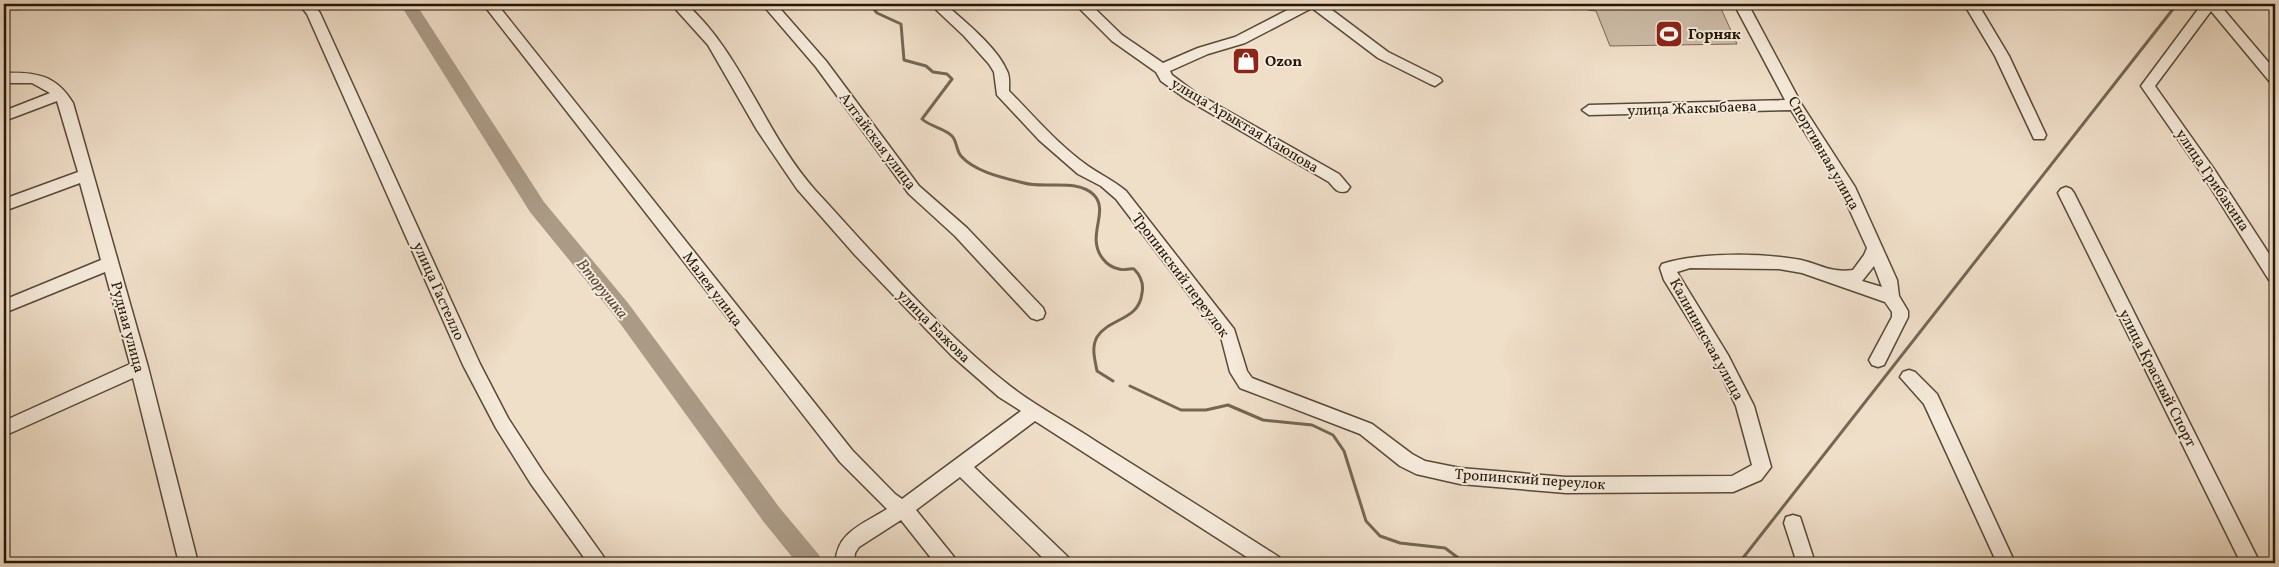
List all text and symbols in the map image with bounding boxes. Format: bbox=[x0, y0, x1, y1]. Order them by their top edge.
sports icon: Горняк bbox=[1654, 19, 1684, 49]
place label: Горняк bbox=[1688, 25, 1741, 46]
shop icon: Ozon bbox=[1231, 46, 1261, 76]
place label: Ozon bbox=[1265, 52, 1302, 73]
street label: улица Арыктая Каюпова bbox=[1166, 74, 1322, 179]
street label: Алтайская улица bbox=[833, 89, 920, 195]
street label: Спортивная улица bbox=[1782, 93, 1864, 214]
street label: улица Жаксыбаева bbox=[1627, 97, 1757, 122]
street label: улица Грибакина bbox=[2170, 125, 2254, 236]
street label: Тропинский переулок bbox=[1126, 209, 1234, 343]
street label: улица Гастелло bbox=[407, 239, 469, 344]
street label: Малея улица bbox=[677, 248, 747, 332]
water label: Вторушка bbox=[570, 255, 633, 324]
street label: Калининская улица bbox=[1663, 275, 1748, 405]
street label: Рудная улица bbox=[104, 279, 149, 375]
street label: улица Бажова bbox=[892, 286, 974, 368]
street label: улица Красный Спорт bbox=[2113, 306, 2201, 452]
street label: Тропинский переулок bbox=[1454, 465, 1606, 496]

